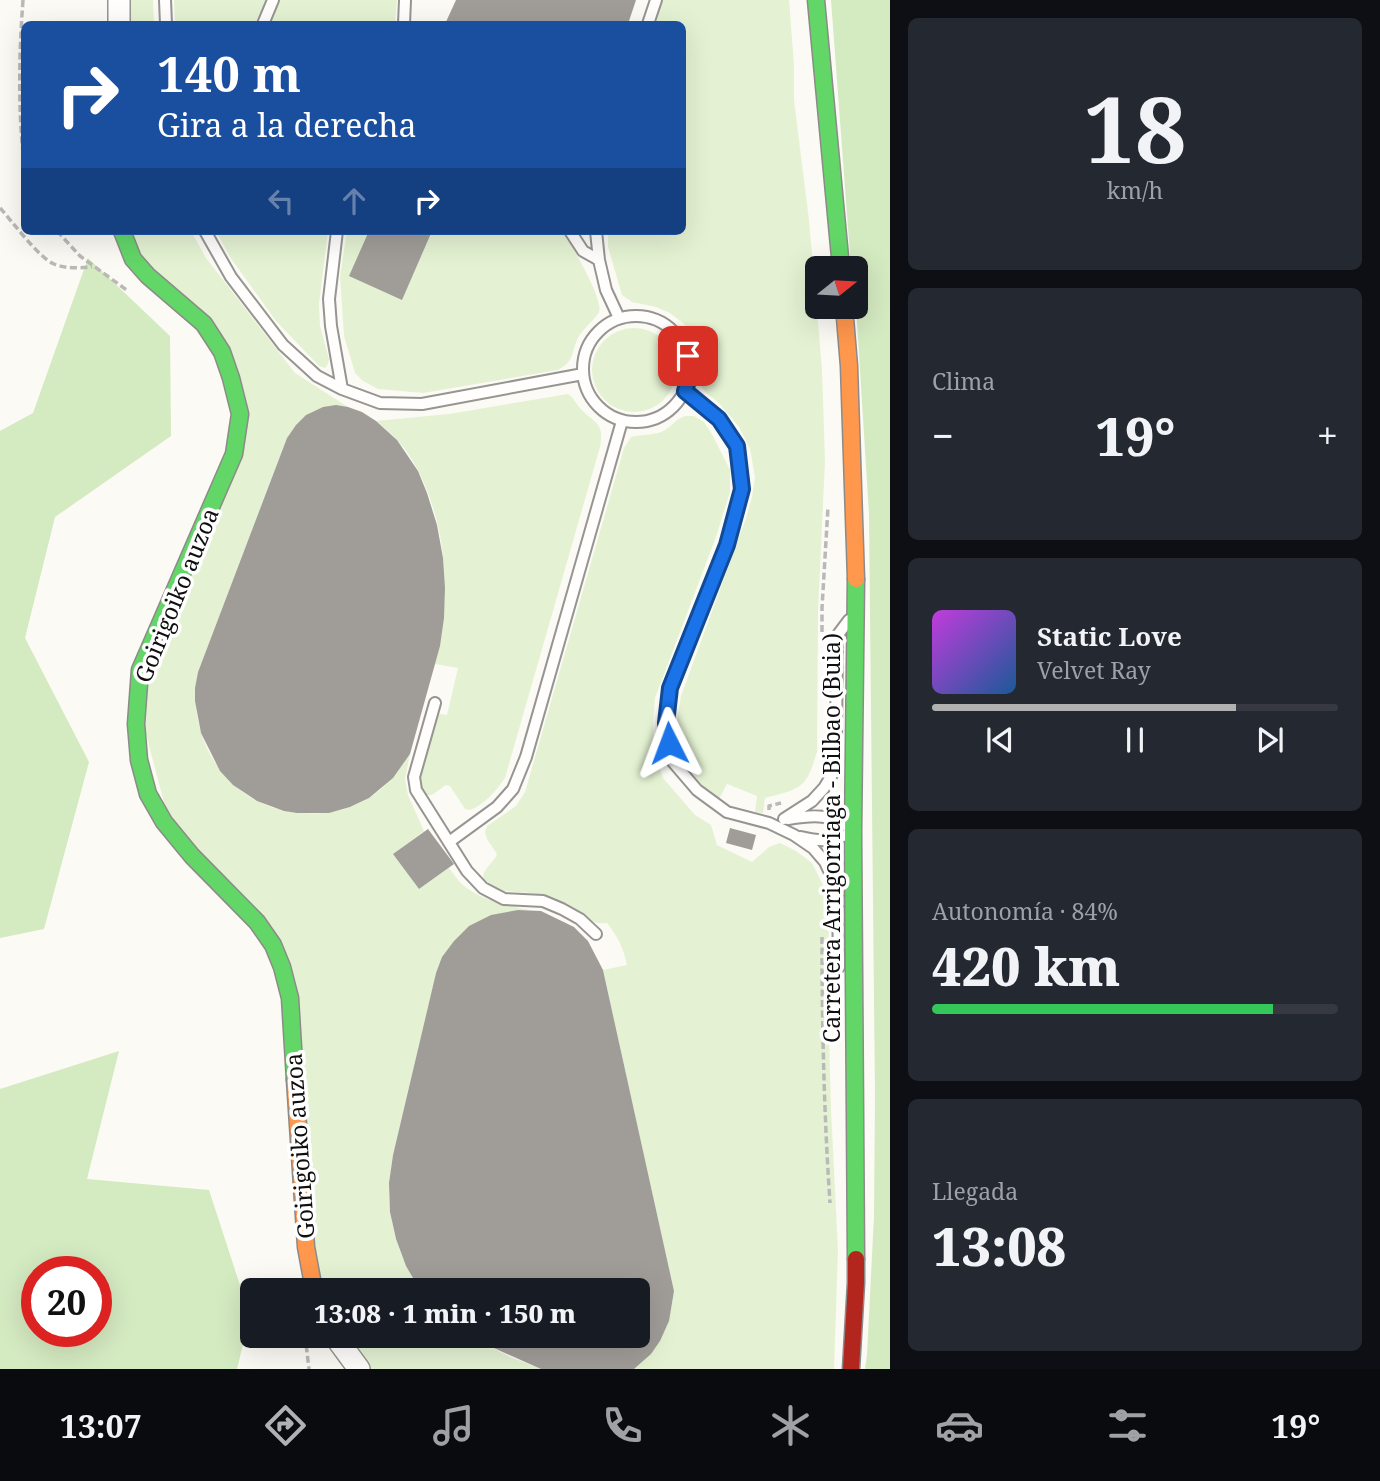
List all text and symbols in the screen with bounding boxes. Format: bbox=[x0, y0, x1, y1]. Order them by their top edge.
text: 140 m bbox=[157, 40, 301, 106]
icon: right bbox=[42, 49, 133, 140]
text: 18 bbox=[1084, 66, 1186, 190]
text: Gira a la derecha bbox=[157, 103, 417, 146]
text: km/h bbox=[1107, 174, 1163, 206]
icon: left bbox=[262, 182, 300, 220]
icon: ahead bbox=[335, 182, 373, 220]
icon: right bbox=[408, 182, 446, 220]
north arrow bbox=[805, 256, 868, 318]
map controls bbox=[805, 256, 868, 319]
pin bbox=[658, 326, 718, 386]
icon: arrive bbox=[669, 337, 707, 375]
text: Clima bbox=[932, 365, 995, 397]
text: 19° bbox=[1095, 400, 1175, 471]
text: − bbox=[932, 409, 954, 461]
text: + bbox=[1317, 409, 1338, 461]
street label: Goirigoiko auzoa bbox=[126, 503, 226, 687]
text: Static Love bbox=[1037, 618, 1182, 654]
street label: Carretera Arrigorriaga - Bilbao (Buia) bbox=[815, 633, 847, 1043]
text: Velvet Ray bbox=[1037, 654, 1151, 686]
position arrow bbox=[632, 706, 706, 780]
icon: previous bbox=[981, 721, 1019, 759]
icon: pause bbox=[1116, 721, 1154, 759]
icon: next bbox=[1251, 721, 1289, 759]
text: Autonomía · 84% bbox=[932, 895, 1118, 927]
text: 420 km bbox=[932, 930, 1120, 1001]
street label: Goirigoiko auzoa bbox=[277, 1052, 321, 1240]
text: Llegada bbox=[932, 1175, 1018, 1207]
text: 13:08 bbox=[932, 1210, 1066, 1281]
speed limit sign: 20 bbox=[21, 1256, 112, 1347]
text: 13:08 · 1 min · 150 m bbox=[314, 1295, 576, 1331]
icon: directions bbox=[261, 1401, 310, 1450]
icon: music bbox=[429, 1401, 478, 1450]
icon: phone bbox=[598, 1401, 647, 1450]
icon: climate bbox=[766, 1401, 815, 1450]
icon: car bbox=[935, 1401, 984, 1450]
icon: filters bbox=[1103, 1401, 1152, 1450]
text: 13:07 bbox=[60, 1404, 142, 1447]
text: 19° bbox=[1271, 1404, 1320, 1447]

